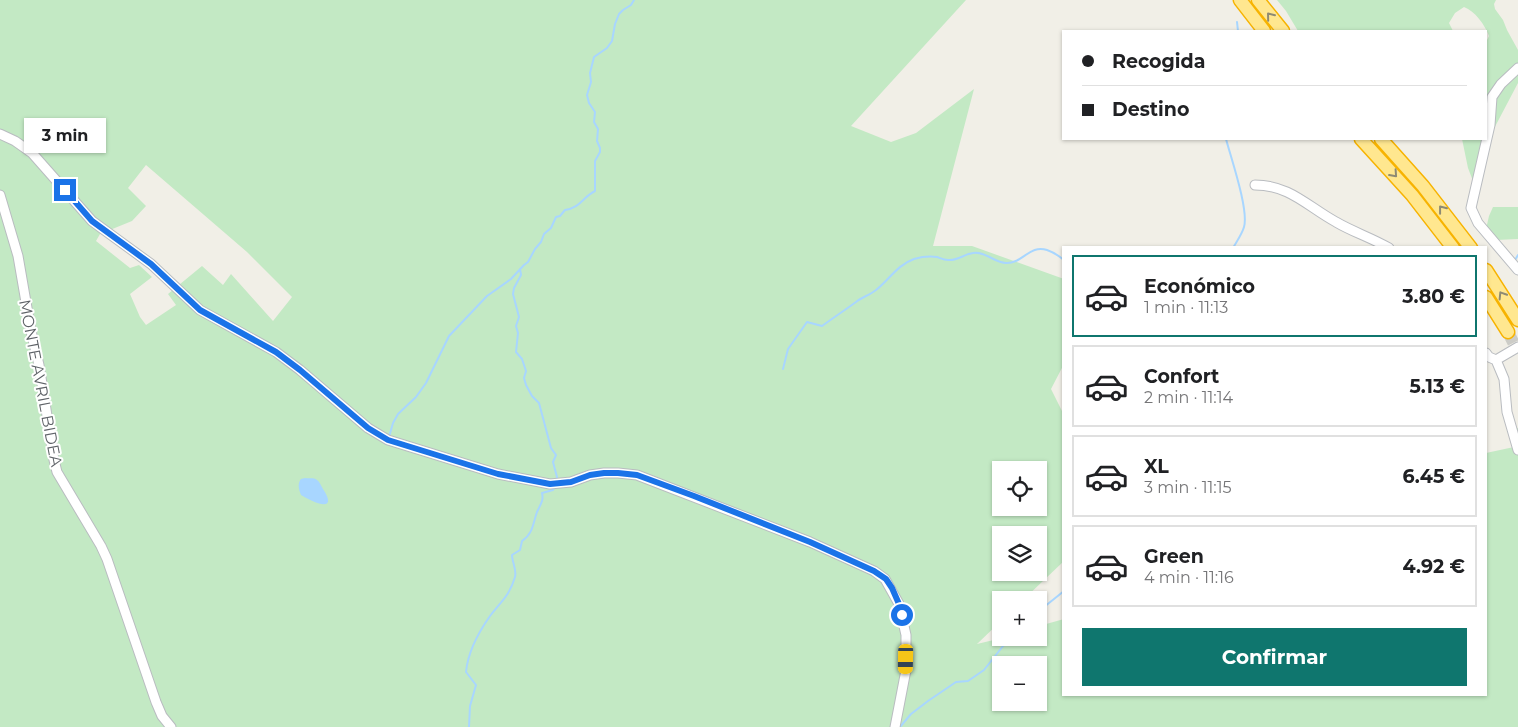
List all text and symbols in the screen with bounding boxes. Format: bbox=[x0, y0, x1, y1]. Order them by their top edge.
one-way arrow bbox=[1268, 13, 1276, 22]
text: Recogida bbox=[1112, 50, 1205, 73]
text: Destino bbox=[1112, 98, 1189, 121]
callout: 3 min bbox=[24, 118, 106, 152]
text: 3 min bbox=[42, 126, 88, 145]
one-way arrow bbox=[1389, 169, 1398, 178]
route end bbox=[54, 179, 76, 201]
one-way arrow bbox=[1438, 205, 1447, 214]
icon: car bbox=[1084, 274, 1129, 319]
text: Económico bbox=[1144, 275, 1255, 298]
text: 3.80 € bbox=[1402, 285, 1465, 308]
one-way arrow bbox=[1499, 291, 1509, 300]
street label: MONTE AVRIL BIDEA bbox=[15, 298, 66, 469]
text: 1 min · 11:13 bbox=[1144, 298, 1228, 317]
icon: car bbox=[1084, 364, 1129, 409]
text: Confort bbox=[1144, 365, 1219, 388]
text: 5.13 € bbox=[1410, 375, 1465, 398]
text: 2 min · 11:14 bbox=[1144, 388, 1233, 407]
icon: car bbox=[1084, 454, 1129, 499]
text: XL bbox=[1144, 455, 1169, 478]
map controls bbox=[992, 461, 1047, 711]
button: locate bbox=[992, 461, 1047, 516]
text: 6.45 € bbox=[1403, 465, 1465, 488]
text: 3 min · 11:15 bbox=[1144, 478, 1232, 497]
button: layers bbox=[992, 526, 1047, 581]
icon: car bbox=[1084, 544, 1129, 589]
text: Green bbox=[1144, 545, 1204, 568]
text: 4.92 € bbox=[1403, 555, 1465, 578]
text: 4 min · 11:16 bbox=[1144, 568, 1234, 587]
button: + bbox=[992, 591, 1047, 646]
route start bbox=[891, 604, 913, 626]
button: Confirmar bbox=[1082, 628, 1467, 686]
car bbox=[898, 644, 913, 674]
button: − bbox=[992, 656, 1047, 711]

